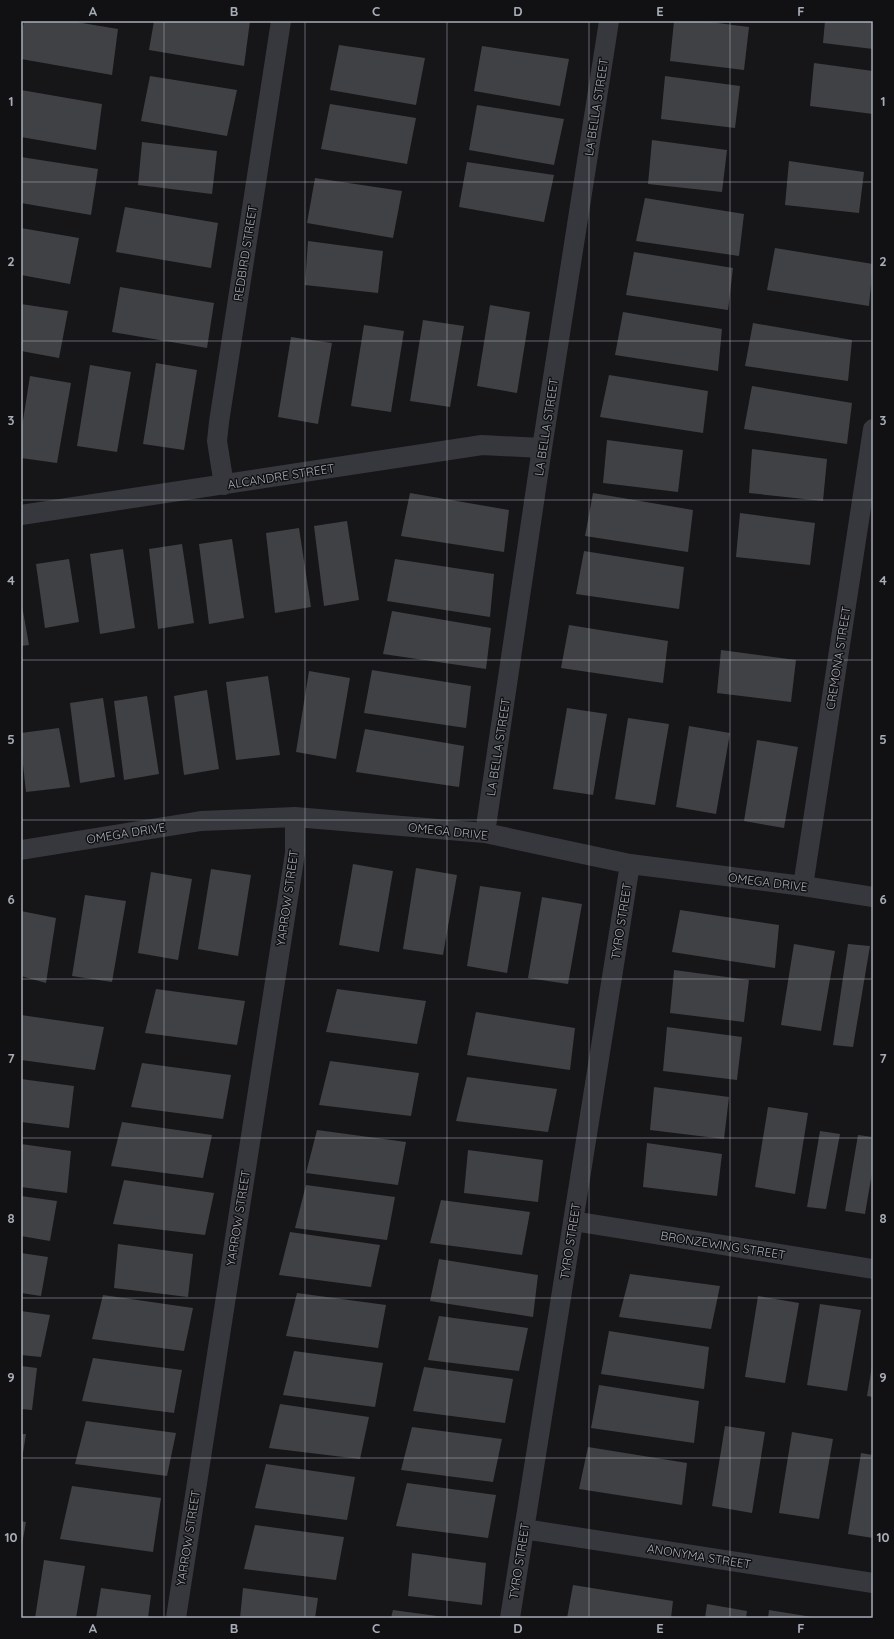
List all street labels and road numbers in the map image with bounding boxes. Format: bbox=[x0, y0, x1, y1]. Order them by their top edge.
street label: LA BELLA STREET bbox=[581, 57, 611, 157]
street label: REDBIRD STREET bbox=[230, 204, 260, 302]
street label: LA BELLA STREET bbox=[531, 377, 561, 477]
street label: ALCANDRE STREET bbox=[226, 460, 336, 492]
street label: CREMONA STREET bbox=[822, 605, 854, 711]
street label: LA BELLA STREET bbox=[483, 697, 513, 797]
street label: OMEGA DRIVE bbox=[85, 819, 167, 847]
street label: OMEGA DRIVE bbox=[408, 819, 489, 843]
street label: YARROW STREET bbox=[273, 849, 301, 947]
street label: OMEGA DRIVE bbox=[727, 870, 809, 894]
street label: TYRO STREET bbox=[608, 882, 634, 960]
street label: YARROW STREET bbox=[223, 1169, 253, 1267]
street label: TYRO STREET bbox=[557, 1202, 583, 1280]
street label: BRONZEWING STREET bbox=[660, 1228, 786, 1262]
street label: YARROW STREET bbox=[173, 1489, 203, 1587]
street label: TYRO STREET bbox=[506, 1522, 532, 1600]
street label: ANONYMA STREET bbox=[646, 1540, 752, 1572]

